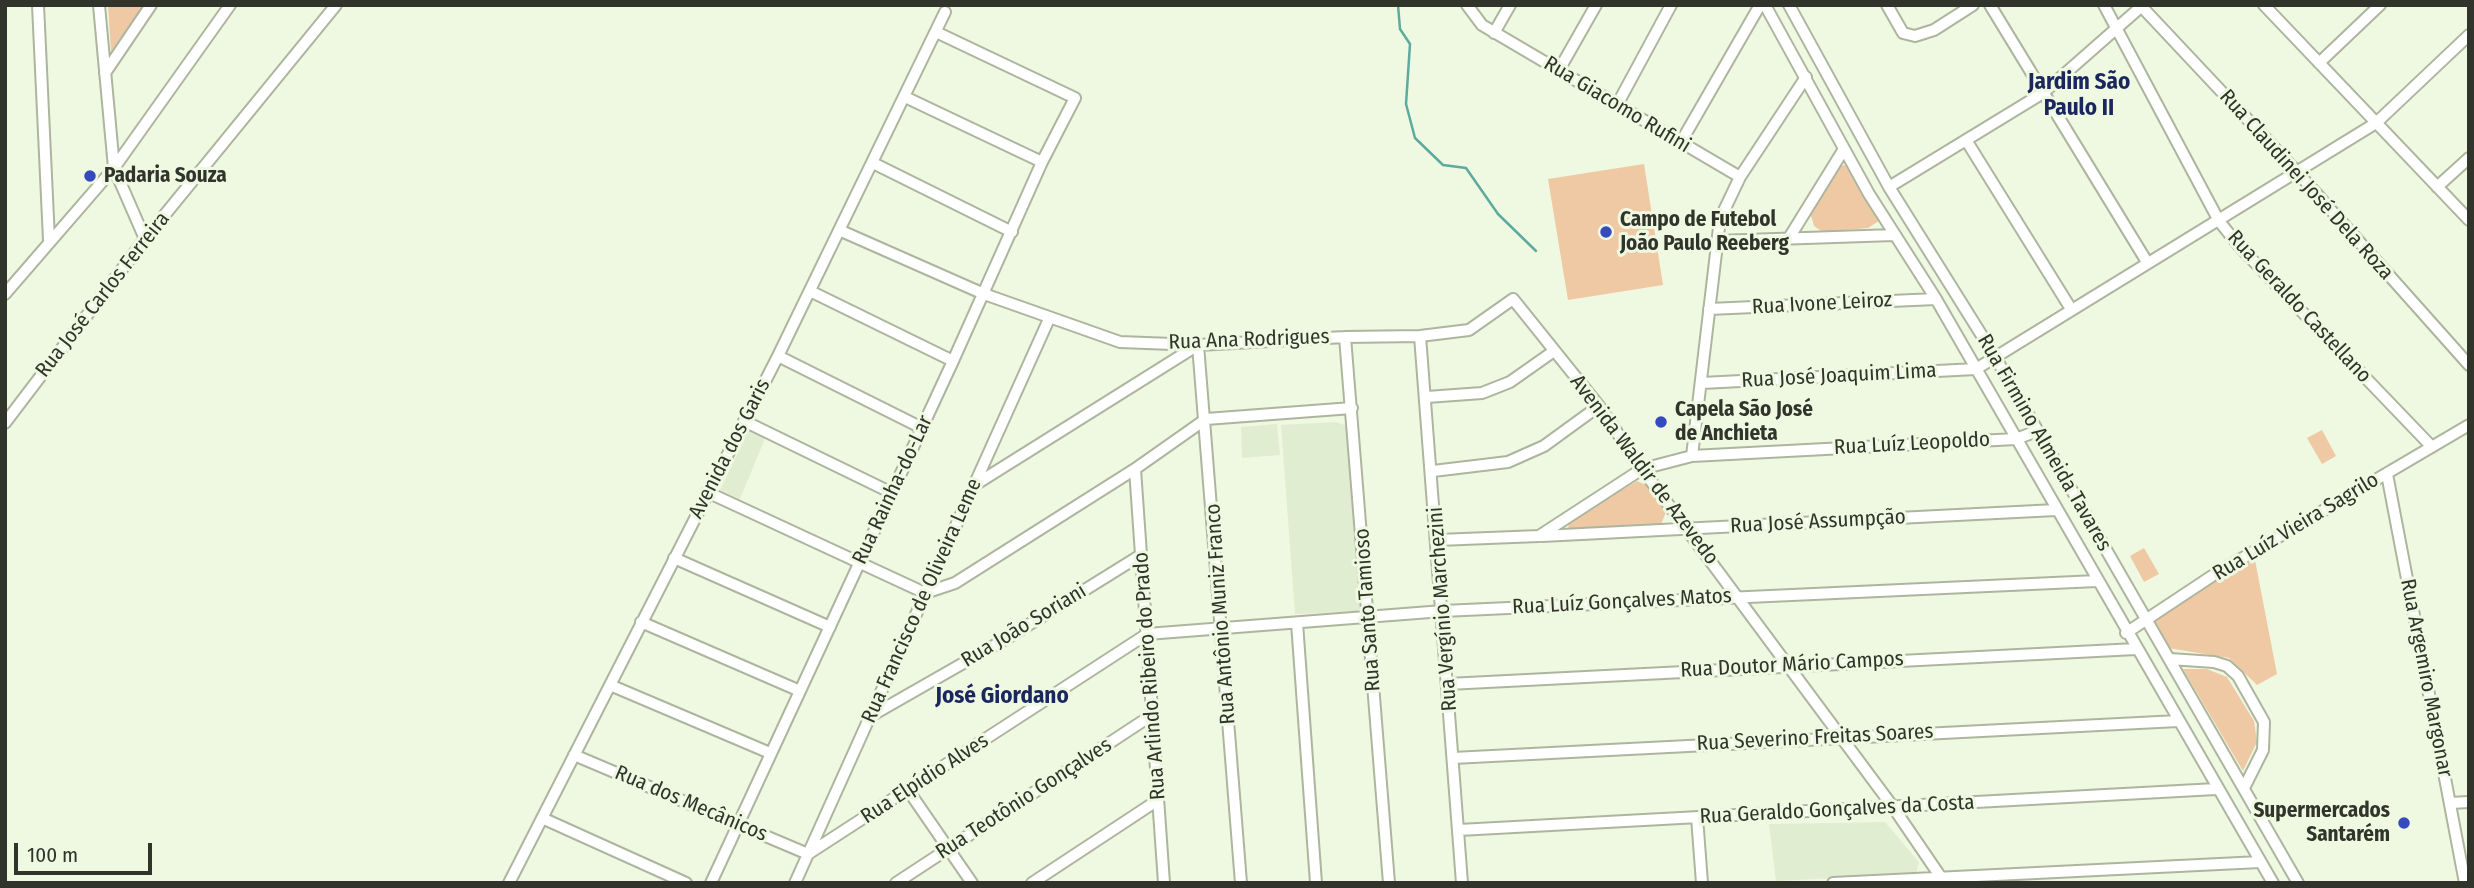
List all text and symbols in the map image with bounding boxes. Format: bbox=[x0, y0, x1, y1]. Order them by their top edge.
street label: Rua Giacomo Rufini bbox=[1539, 51, 1695, 159]
district label: Jardim São Paulo II bbox=[2028, 69, 2130, 123]
street label: Rua Claudinei José Dela Roza bbox=[2214, 85, 2398, 285]
place label: Padaria Souza bbox=[104, 163, 227, 189]
marker: Padaria Souza bbox=[82, 168, 98, 184]
street label: Rua José Carlos Ferreira bbox=[31, 207, 175, 383]
place label: Campo de Futebol João Paulo Reeberg bbox=[1620, 207, 1789, 257]
marker: Campo de Futebol João Paulo Reeberg bbox=[1598, 224, 1614, 240]
street label: Rua Geraldo Castellano bbox=[2222, 226, 2376, 388]
street label: Rua Ivone Leiroz bbox=[1751, 288, 1893, 320]
street label: Rua Ana Rodrigues bbox=[1168, 325, 1330, 355]
street label: Rua Firmino Almeida Tavares bbox=[1972, 330, 2116, 556]
street label: Rua José Joaquim Lima bbox=[1741, 358, 1937, 394]
street label: Avenida Waldir de Azevedo bbox=[1564, 370, 1724, 570]
street label: Avenida dos Garis bbox=[684, 375, 776, 523]
place label: Capela São José de Anchieta bbox=[1675, 397, 1813, 447]
street label: Rua Rainha-do-Lar bbox=[848, 412, 938, 568]
marker: Capela São José de Anchieta bbox=[1653, 414, 1669, 430]
street label: Rua Luíz Leopoldo bbox=[1833, 427, 1991, 461]
street label: Rua Luíz Vieira Sagrilo bbox=[2208, 467, 2384, 587]
street label: Rua Francisco de Oliveira Leme bbox=[857, 475, 987, 727]
street label: Rua Antônio Muniz Franco bbox=[1201, 503, 1241, 725]
street label: Rua José Assumpção bbox=[1730, 505, 1906, 539]
street label: Rua Vergínio Marchezini bbox=[1423, 506, 1463, 712]
street label: Rua Santo Tamioso bbox=[1350, 528, 1386, 692]
street label: Rua Arlindo Ribeiro do Prado bbox=[1129, 551, 1171, 801]
street label: Rua Argemiro Margonar bbox=[2394, 577, 2458, 779]
street label: Rua João Soriani bbox=[957, 579, 1091, 673]
street label: Rua Luíz Gonçalves Matos bbox=[1512, 584, 1732, 620]
street label: Rua Doutor Mário Campos bbox=[1680, 647, 1904, 683]
district label: José Giordano bbox=[935, 683, 1069, 711]
street label: Rua Severino Freitas Soares bbox=[1696, 719, 1934, 757]
street label: Rua Elpídio Alves bbox=[857, 728, 993, 830]
street label: Rua Teotônio Gonçalves bbox=[931, 733, 1117, 865]
street label: Rua dos Mecânicos bbox=[611, 761, 771, 847]
street label: Rua Geraldo Gonçalves da Costa bbox=[1699, 790, 1975, 830]
place label: Supermercados Santarém bbox=[2253, 798, 2390, 848]
marker: Supermercados Santarém bbox=[2396, 815, 2412, 831]
scale bar bbox=[18, 828, 156, 872]
text: 100 m bbox=[27, 842, 78, 868]

